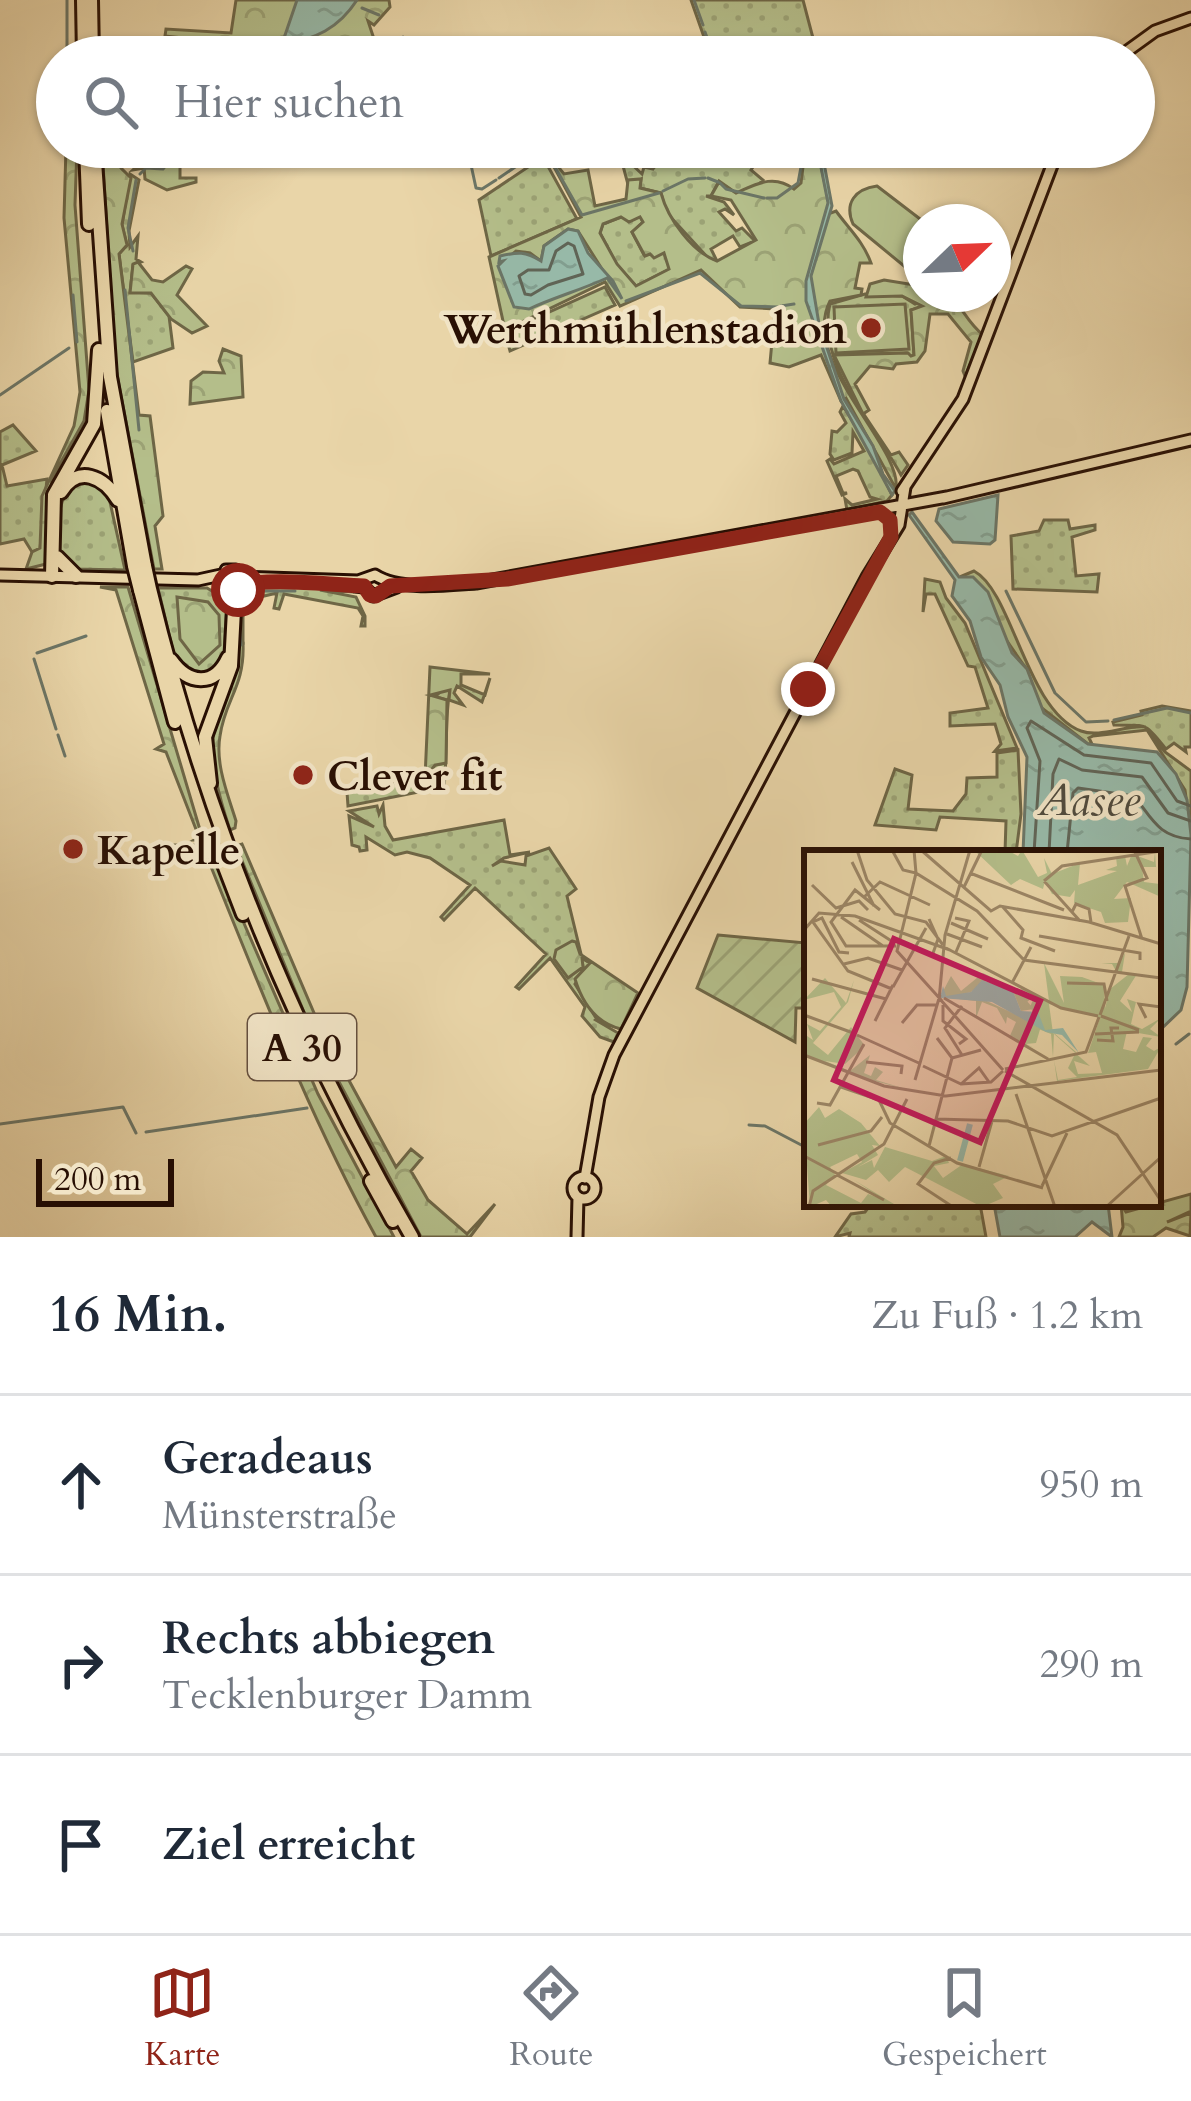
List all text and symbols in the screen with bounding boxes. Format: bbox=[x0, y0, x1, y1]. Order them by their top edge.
search box bbox=[36, 36, 1155, 168]
icon: search bbox=[78, 69, 144, 135]
text: Hier suchen bbox=[174, 72, 404, 133]
north arrow bbox=[903, 204, 1011, 312]
place label: Werthmühlenstadion bbox=[443, 301, 847, 358]
marker: Werthmühlenstadion bbox=[858, 315, 884, 341]
route start bbox=[211, 563, 265, 617]
route end bbox=[781, 662, 835, 716]
place label: Clever fit bbox=[327, 748, 503, 805]
marker: Clever fit bbox=[290, 762, 316, 788]
water label: Aasee bbox=[1037, 770, 1141, 831]
place label: Kapelle bbox=[97, 822, 241, 879]
marker: Kapelle bbox=[60, 836, 86, 862]
inset map bbox=[804, 850, 1161, 1207]
road number: A 30 bbox=[248, 1014, 356, 1080]
scale bar bbox=[36, 1153, 174, 1206]
text: 200 m bbox=[54, 1157, 141, 1202]
text: 16 Min. bbox=[48, 1280, 227, 1350]
text: Zu Fuß · 1.2 km bbox=[871, 1289, 1143, 1342]
text: Geradeaus bbox=[162, 1428, 373, 1489]
icon: ahead bbox=[48, 1452, 114, 1518]
text: 950 m bbox=[1040, 1458, 1143, 1511]
text: Münsterstraße bbox=[162, 1489, 397, 1542]
text: Rechts abbiegen bbox=[162, 1608, 495, 1669]
icon: right bbox=[48, 1632, 114, 1698]
text: 290 m bbox=[1040, 1638, 1143, 1691]
text: Tecklenburger Damm bbox=[162, 1669, 532, 1722]
icon: arrive bbox=[48, 1812, 114, 1878]
text: Ziel erreicht bbox=[162, 1814, 415, 1875]
tab: Karte bbox=[144, 1960, 221, 2077]
tab: Route bbox=[509, 1960, 593, 2077]
tab: Gespeichert bbox=[882, 1960, 1047, 2077]

